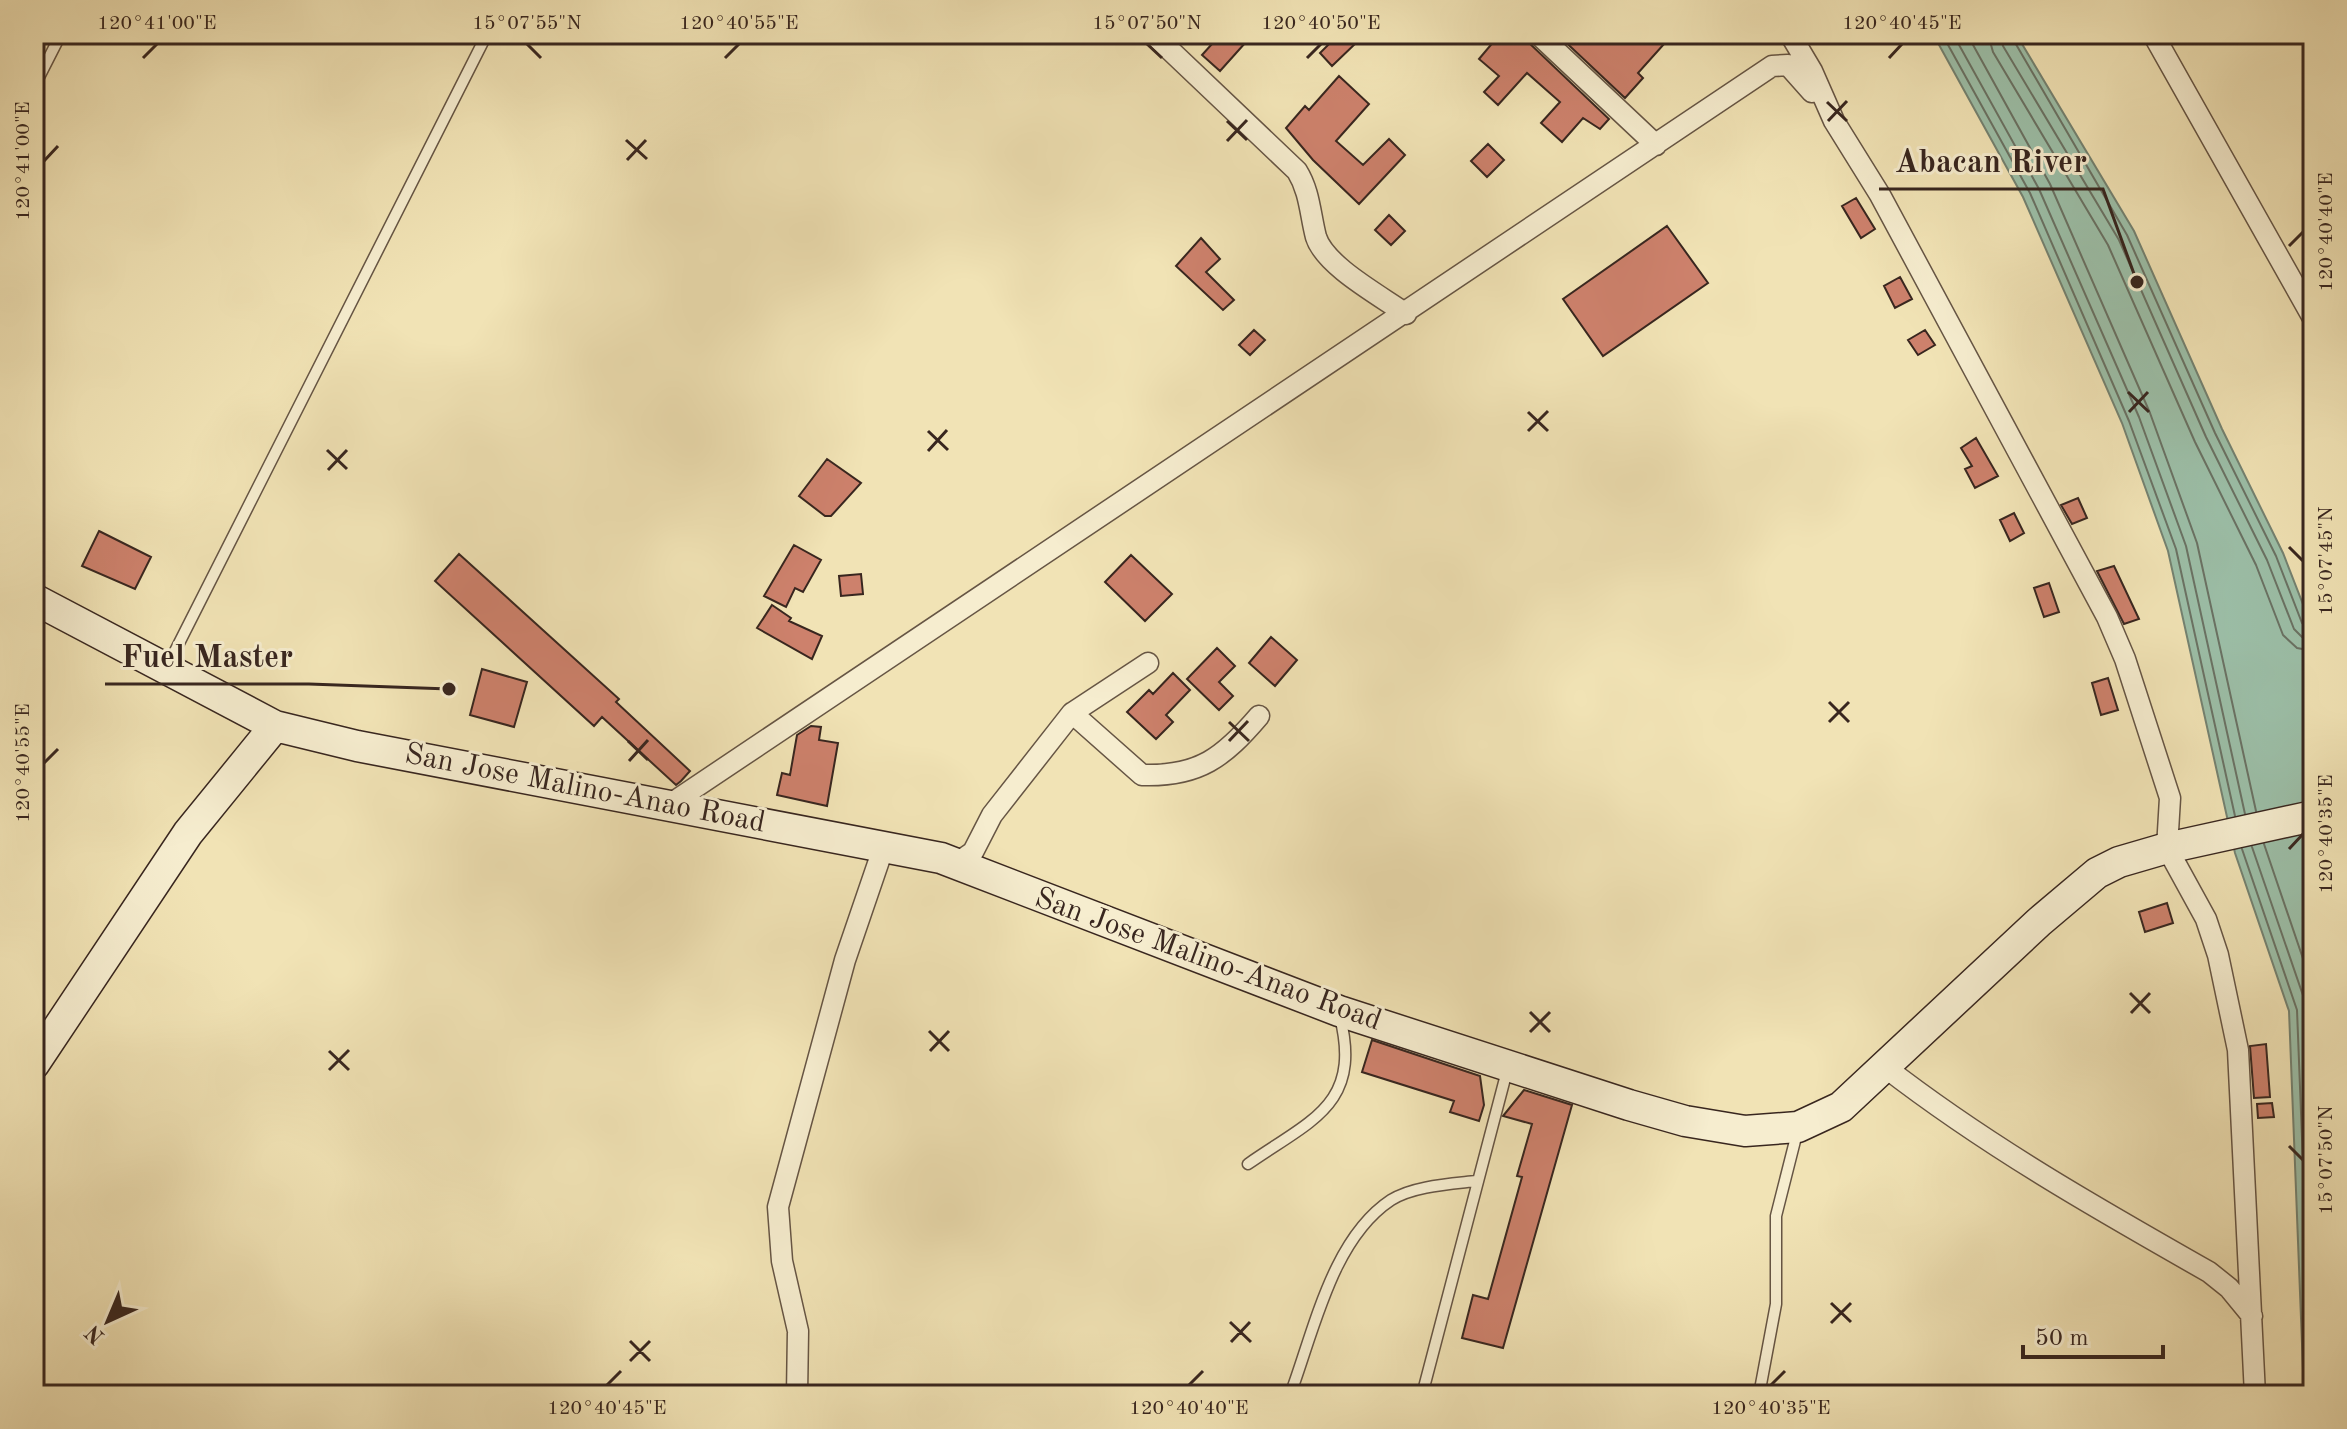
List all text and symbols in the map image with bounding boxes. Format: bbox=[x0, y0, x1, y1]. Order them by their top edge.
text: 120°41'00"E bbox=[97, 14, 217, 34]
text: 15°07'55"N bbox=[472, 14, 582, 34]
text: 120°40'55"E bbox=[679, 14, 799, 34]
text: 15°07'50"N bbox=[1092, 14, 1202, 34]
text: 120°40'50"E bbox=[1261, 14, 1381, 34]
text: 120°40'45"E bbox=[1842, 14, 1962, 34]
text: 120°41'00"E bbox=[14, 101, 34, 221]
callout: Abacan River bbox=[1879, 133, 2103, 189]
text: Abacan River bbox=[1895, 148, 2087, 180]
text: 120°40'40"E bbox=[2317, 172, 2337, 292]
text: 15°07'45"N bbox=[2317, 506, 2337, 616]
callout: Fuel Master bbox=[105, 628, 309, 684]
text: Fuel Master bbox=[121, 643, 293, 675]
text: 120°40'55"E bbox=[14, 703, 34, 823]
street label: San Jose Malino-Anao Road bbox=[402, 739, 768, 839]
text: 120°40'35"E bbox=[2317, 774, 2337, 894]
street label: San Jose Malino-Anao Road bbox=[1031, 883, 1385, 1037]
text: 15°07'50"N bbox=[2317, 1105, 2337, 1215]
north arrow bbox=[68, 1281, 148, 1361]
scale bar bbox=[2023, 1309, 2163, 1359]
text: N bbox=[82, 1320, 109, 1348]
text: 50 m bbox=[2035, 1327, 2089, 1351]
text: 120°40'45"E bbox=[547, 1399, 667, 1419]
text: 120°40'40"E bbox=[1129, 1399, 1249, 1419]
text: 120°40'35"E bbox=[1711, 1399, 1831, 1419]

